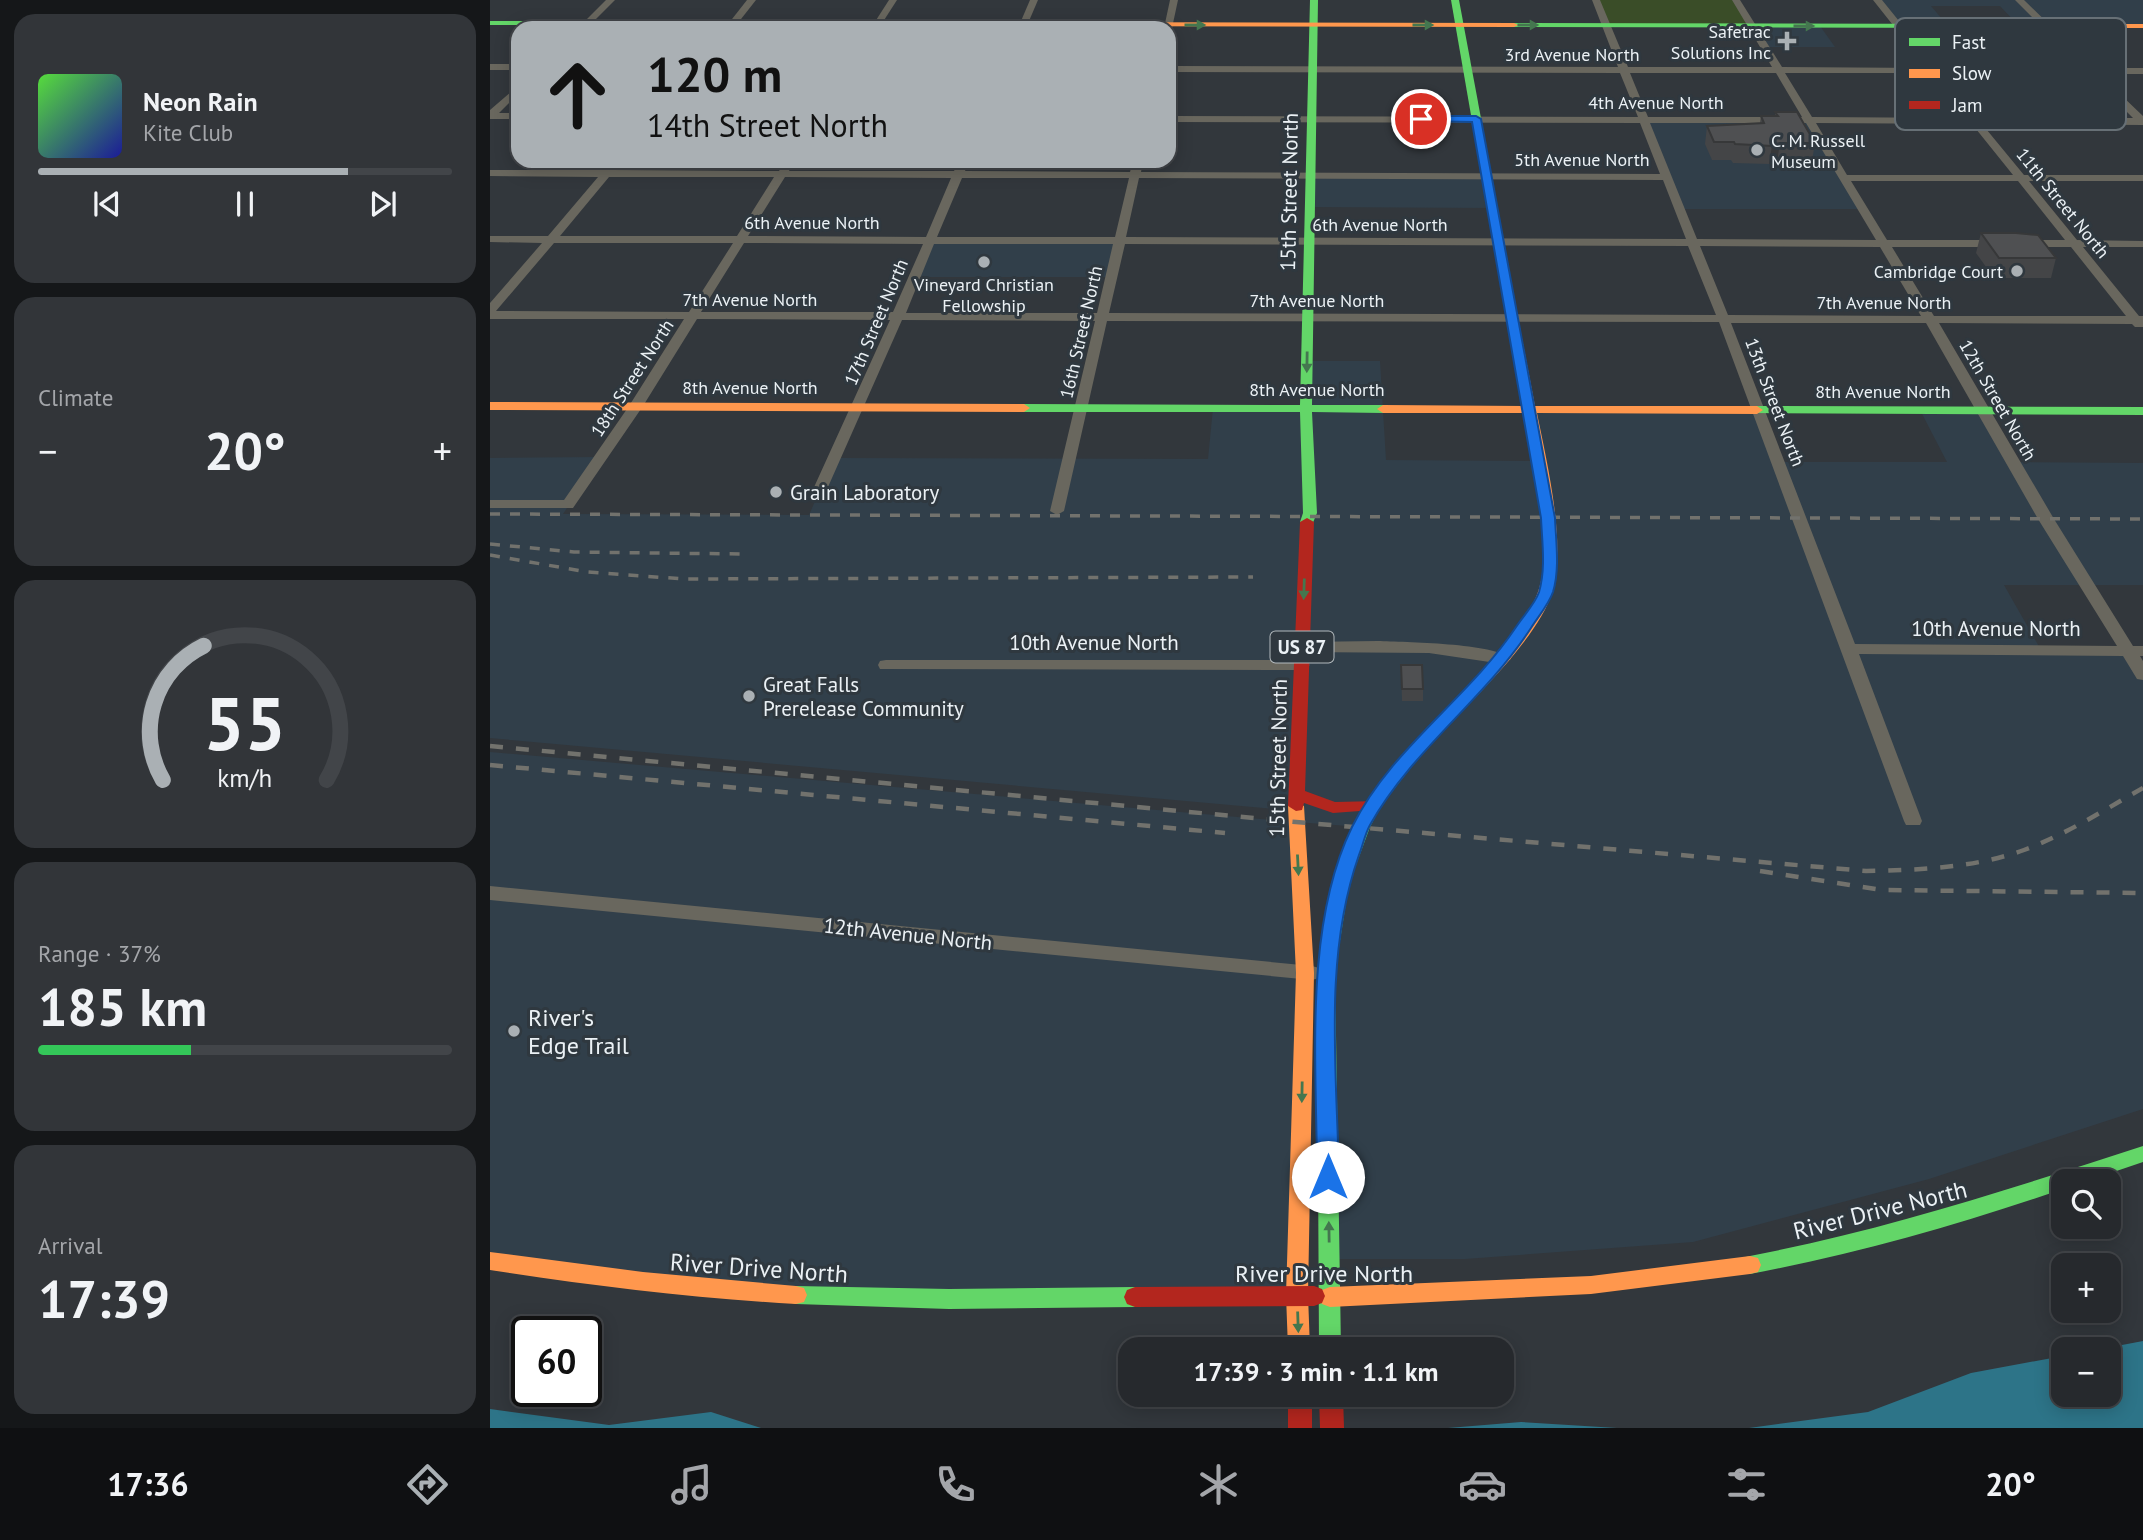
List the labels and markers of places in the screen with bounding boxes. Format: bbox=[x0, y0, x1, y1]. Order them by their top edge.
place label: Safetrac Solutions Inc bbox=[1671, 20, 1771, 64]
marker: Safetrac Solutions Inc bbox=[1777, 31, 1797, 51]
pin bbox=[1391, 89, 1451, 149]
place label: C. M. Russell Museum bbox=[1771, 129, 1866, 173]
marker: C. M. Russell Museum bbox=[1749, 142, 1765, 158]
marker: Vineyard Christian Fellowship bbox=[976, 254, 992, 270]
place label: Cambridge Court bbox=[1874, 260, 2003, 283]
marker: Cambridge Court bbox=[2009, 263, 2025, 279]
place label: Vineyard Christian Fellowship bbox=[913, 273, 1054, 317]
place label: Grain Laboratory bbox=[790, 479, 939, 506]
marker: Grain Laboratory bbox=[768, 484, 784, 500]
place label: Great Falls Prerelease Community bbox=[763, 671, 964, 722]
marker: Great Falls Prerelease Community bbox=[741, 688, 757, 704]
place label: River's Edge Trail bbox=[528, 1002, 629, 1061]
marker: River's Edge Trail bbox=[506, 1023, 522, 1039]

